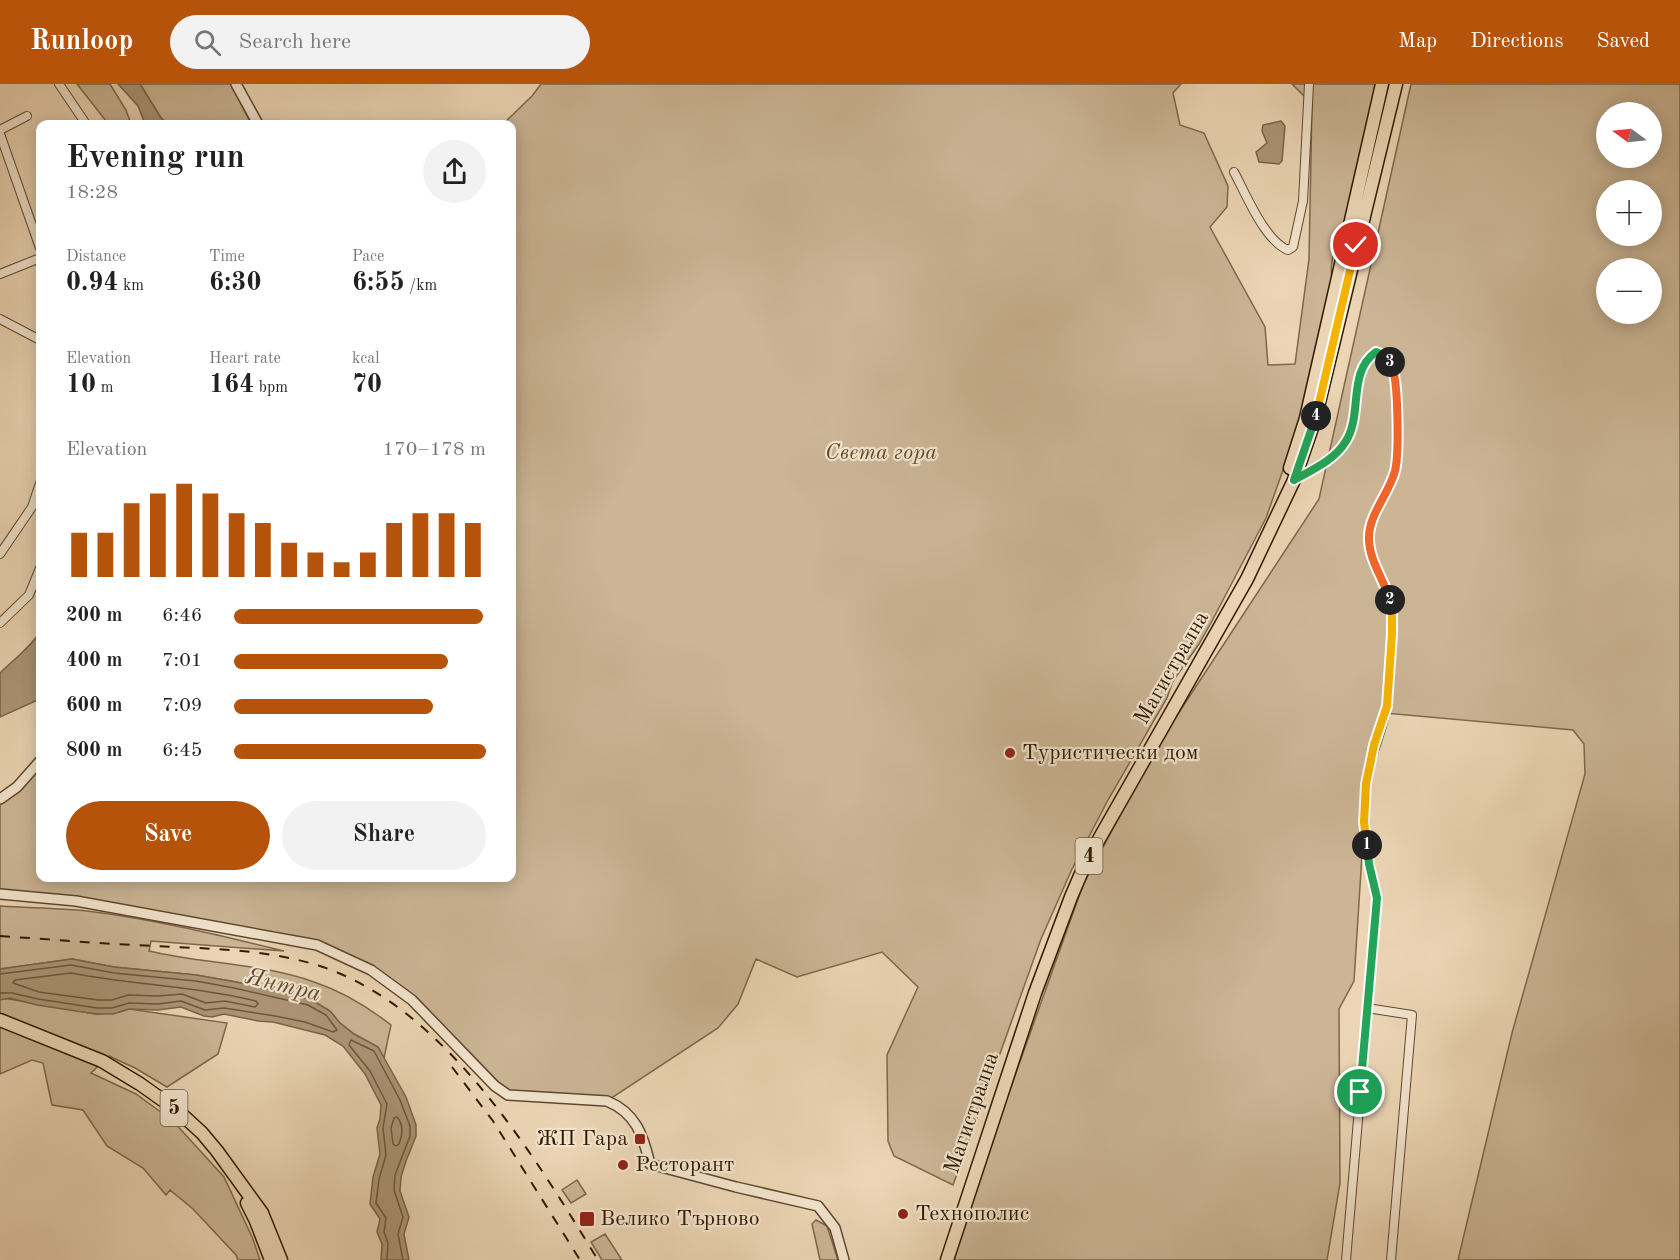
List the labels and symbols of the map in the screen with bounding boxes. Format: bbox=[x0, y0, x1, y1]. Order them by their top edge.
north arrow bbox=[1596, 102, 1662, 168]
pin bbox=[1330, 219, 1381, 270]
pin: 3 bbox=[1375, 347, 1405, 377]
pin: 4 bbox=[1301, 401, 1331, 431]
park label: Света гора bbox=[825, 442, 937, 464]
pin: 2 bbox=[1375, 585, 1405, 615]
street label: Магистрална bbox=[1131, 607, 1213, 728]
place label: Туристически дом bbox=[1022, 742, 1199, 764]
marker: Туристически дом bbox=[1003, 746, 1017, 760]
pin: 1 bbox=[1352, 830, 1382, 860]
road number: 4 bbox=[1076, 838, 1102, 874]
water label: Янтра bbox=[243, 965, 323, 1007]
street label: Магистрална bbox=[941, 1049, 1003, 1177]
pin bbox=[1334, 1066, 1385, 1117]
road number: 5 bbox=[160, 1090, 188, 1126]
place label: ЖП Гара bbox=[536, 1128, 628, 1150]
marker: ЖП Гара bbox=[633, 1132, 647, 1146]
place label: Ресторант bbox=[635, 1154, 734, 1176]
marker: Ресторант bbox=[616, 1158, 630, 1172]
place label: Технополис bbox=[915, 1203, 1029, 1225]
marker: Технополис bbox=[896, 1207, 910, 1221]
place label: Велико Търново bbox=[600, 1208, 760, 1230]
marker: Велико Търново bbox=[578, 1210, 596, 1228]

